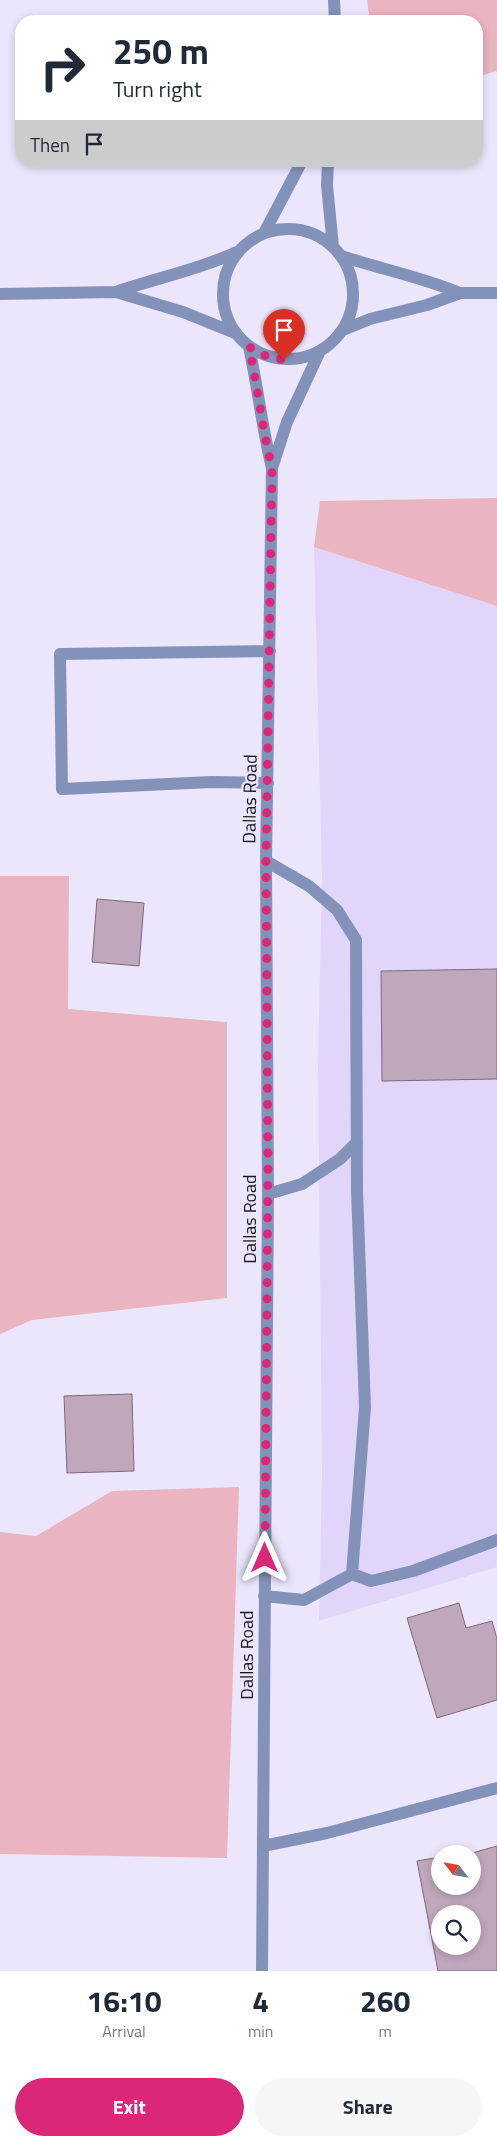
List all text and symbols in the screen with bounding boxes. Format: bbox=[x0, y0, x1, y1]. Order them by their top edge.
text: 250 m bbox=[113, 24, 209, 78]
icon: right bbox=[30, 35, 95, 100]
text: Turn right bbox=[113, 72, 202, 106]
text: Then bbox=[30, 130, 70, 159]
icon: arrive bbox=[80, 130, 108, 158]
pin bbox=[263, 309, 305, 360]
icon: arrive bbox=[270, 316, 298, 344]
street label: Dallas Road bbox=[235, 754, 264, 844]
street label: Dallas Road bbox=[236, 1174, 263, 1264]
position arrow bbox=[238, 1531, 290, 1583]
street label: Dallas Road bbox=[233, 1610, 260, 1700]
north arrow bbox=[431, 1845, 481, 1895]
map controls bbox=[431, 1845, 481, 1955]
button: search bbox=[431, 1905, 481, 1955]
text: 16:10 bbox=[87, 1978, 161, 2024]
text: 4 bbox=[252, 1978, 269, 2024]
text: 260 bbox=[360, 1978, 410, 2024]
text: Arrival bbox=[102, 2019, 146, 2043]
text: min bbox=[248, 2019, 273, 2043]
text: m bbox=[379, 2019, 392, 2043]
button: Exit bbox=[15, 2078, 244, 2136]
button: Share bbox=[254, 2078, 482, 2136]

